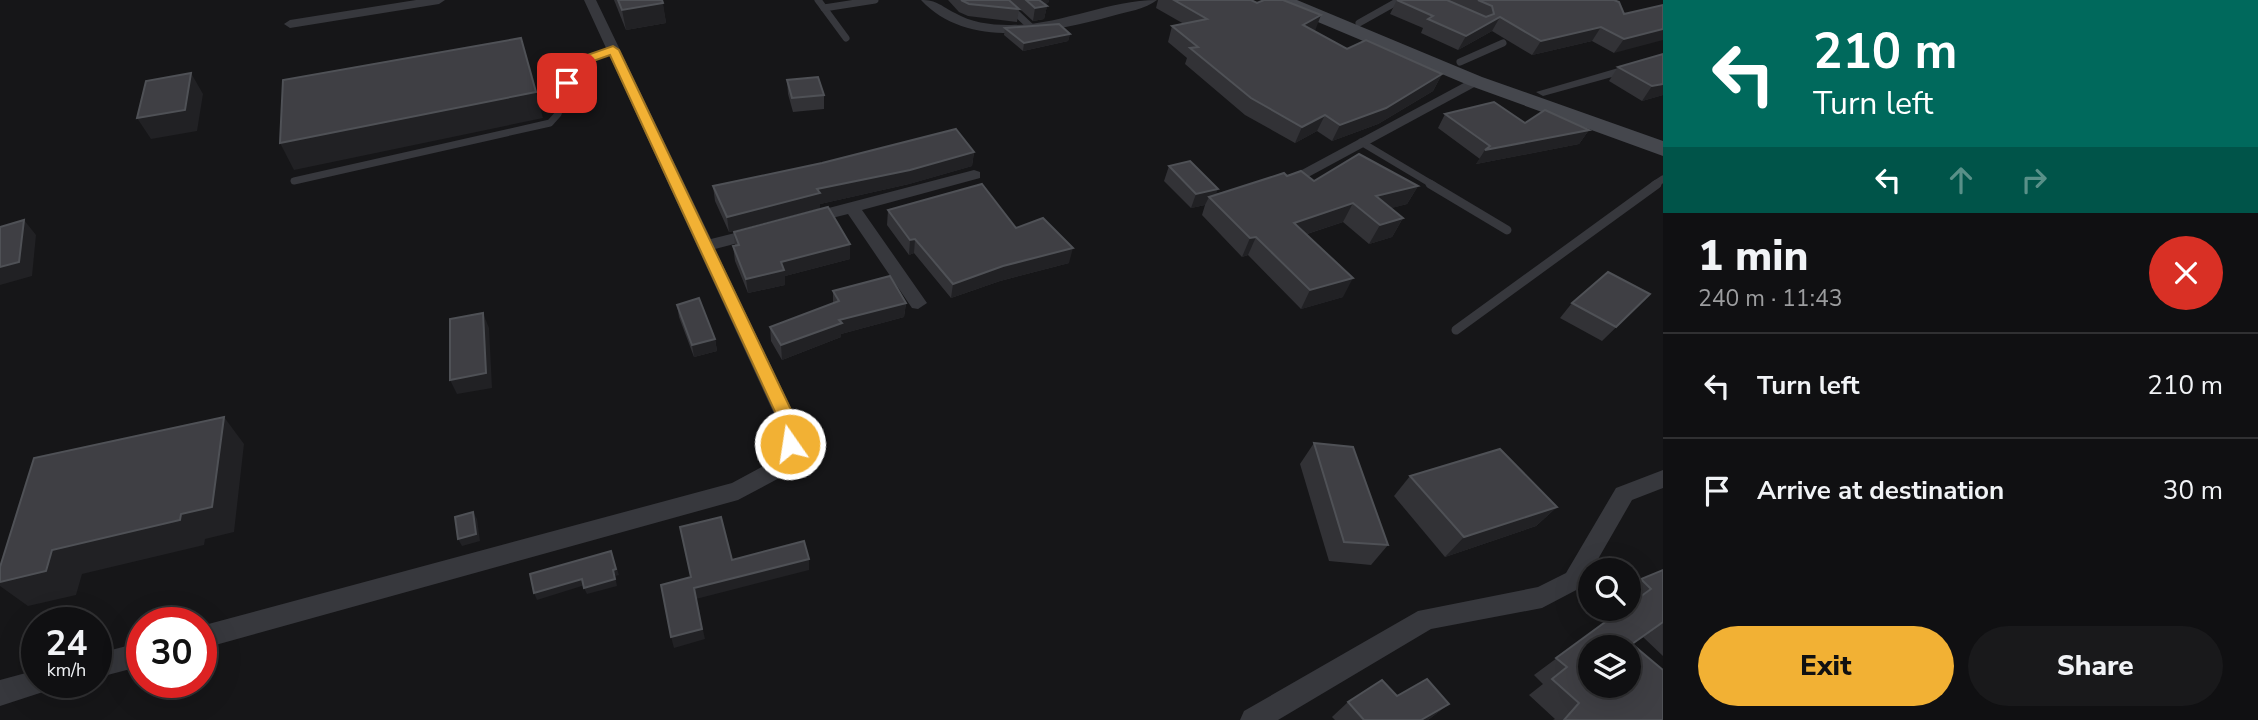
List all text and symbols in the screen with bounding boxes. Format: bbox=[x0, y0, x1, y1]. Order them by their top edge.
text: 210 m bbox=[1813, 18, 1957, 85]
icon: left bbox=[1698, 28, 1789, 119]
pin bbox=[537, 53, 597, 113]
icon: arrive bbox=[548, 64, 586, 102]
text: Turn left bbox=[1813, 82, 1933, 125]
icon: left bbox=[1869, 161, 1907, 199]
icon: ahead bbox=[1942, 161, 1980, 199]
icon: right bbox=[2015, 161, 2053, 199]
text: 1 min bbox=[1698, 228, 1808, 285]
button: close bbox=[2149, 236, 2223, 310]
text: 240 m · 11:43 bbox=[1698, 283, 1843, 314]
icon: left bbox=[1698, 367, 1736, 405]
text: Turn left bbox=[1757, 368, 1860, 403]
text: 210 m bbox=[2147, 368, 2223, 403]
position arrow bbox=[753, 407, 827, 481]
icon: arrive bbox=[1698, 472, 1736, 510]
text: Arrive at destination bbox=[1757, 473, 2004, 508]
text: 30 m bbox=[2163, 473, 2223, 508]
map controls bbox=[1578, 558, 1641, 698]
button: search bbox=[1578, 558, 1641, 621]
speed limit sign: 30 bbox=[126, 607, 217, 698]
text: 24 bbox=[45, 620, 88, 667]
button: Exit bbox=[1698, 626, 1954, 706]
button: Share bbox=[1968, 626, 2223, 706]
button: layers bbox=[1578, 635, 1641, 698]
text: km/h bbox=[47, 658, 86, 682]

